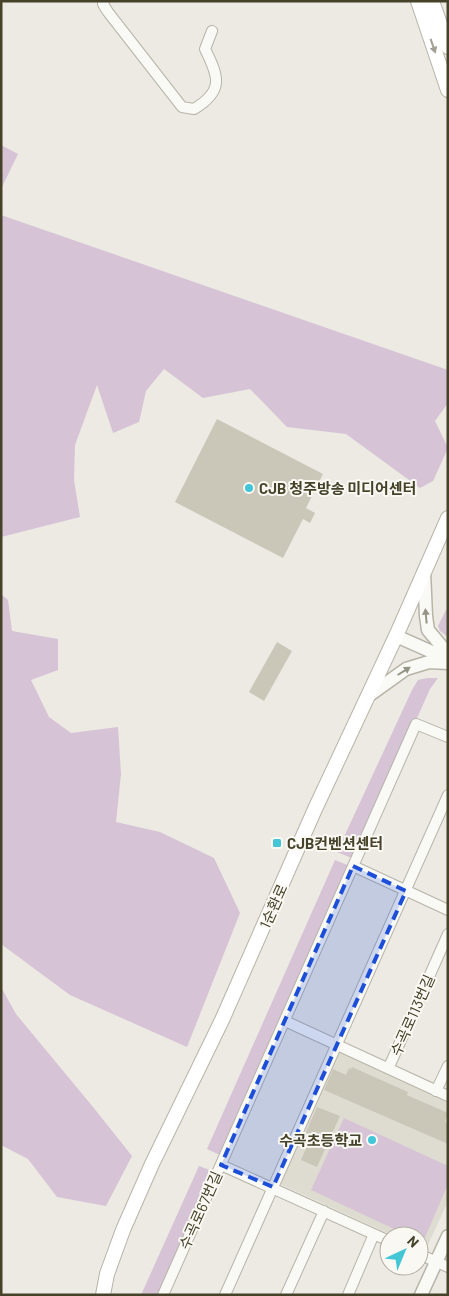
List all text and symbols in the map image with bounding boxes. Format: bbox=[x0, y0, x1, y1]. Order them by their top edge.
one-way arrow bbox=[429, 38, 437, 53]
place label: CJB 청주방송 미디어센터 bbox=[259, 479, 417, 497]
marker: CJB 청주방송 미디어센터 bbox=[243, 482, 255, 494]
one-way arrow bbox=[422, 608, 430, 624]
one-way arrow bbox=[398, 667, 411, 676]
place label: CJB컨벤션센터 bbox=[287, 834, 383, 852]
marker: CJB컨벤션센터 bbox=[271, 837, 283, 849]
street label: 1순환로 bbox=[255, 881, 291, 931]
street label: 수곡로113번길 bbox=[386, 971, 438, 1059]
place label: 수곡초등학교 bbox=[279, 1131, 362, 1149]
marker: 수곡초등학교 bbox=[366, 1134, 378, 1146]
street label: 수곡로67번길 bbox=[175, 1168, 225, 1252]
north arrow bbox=[379, 1226, 429, 1276]
text: N bbox=[404, 1232, 423, 1251]

